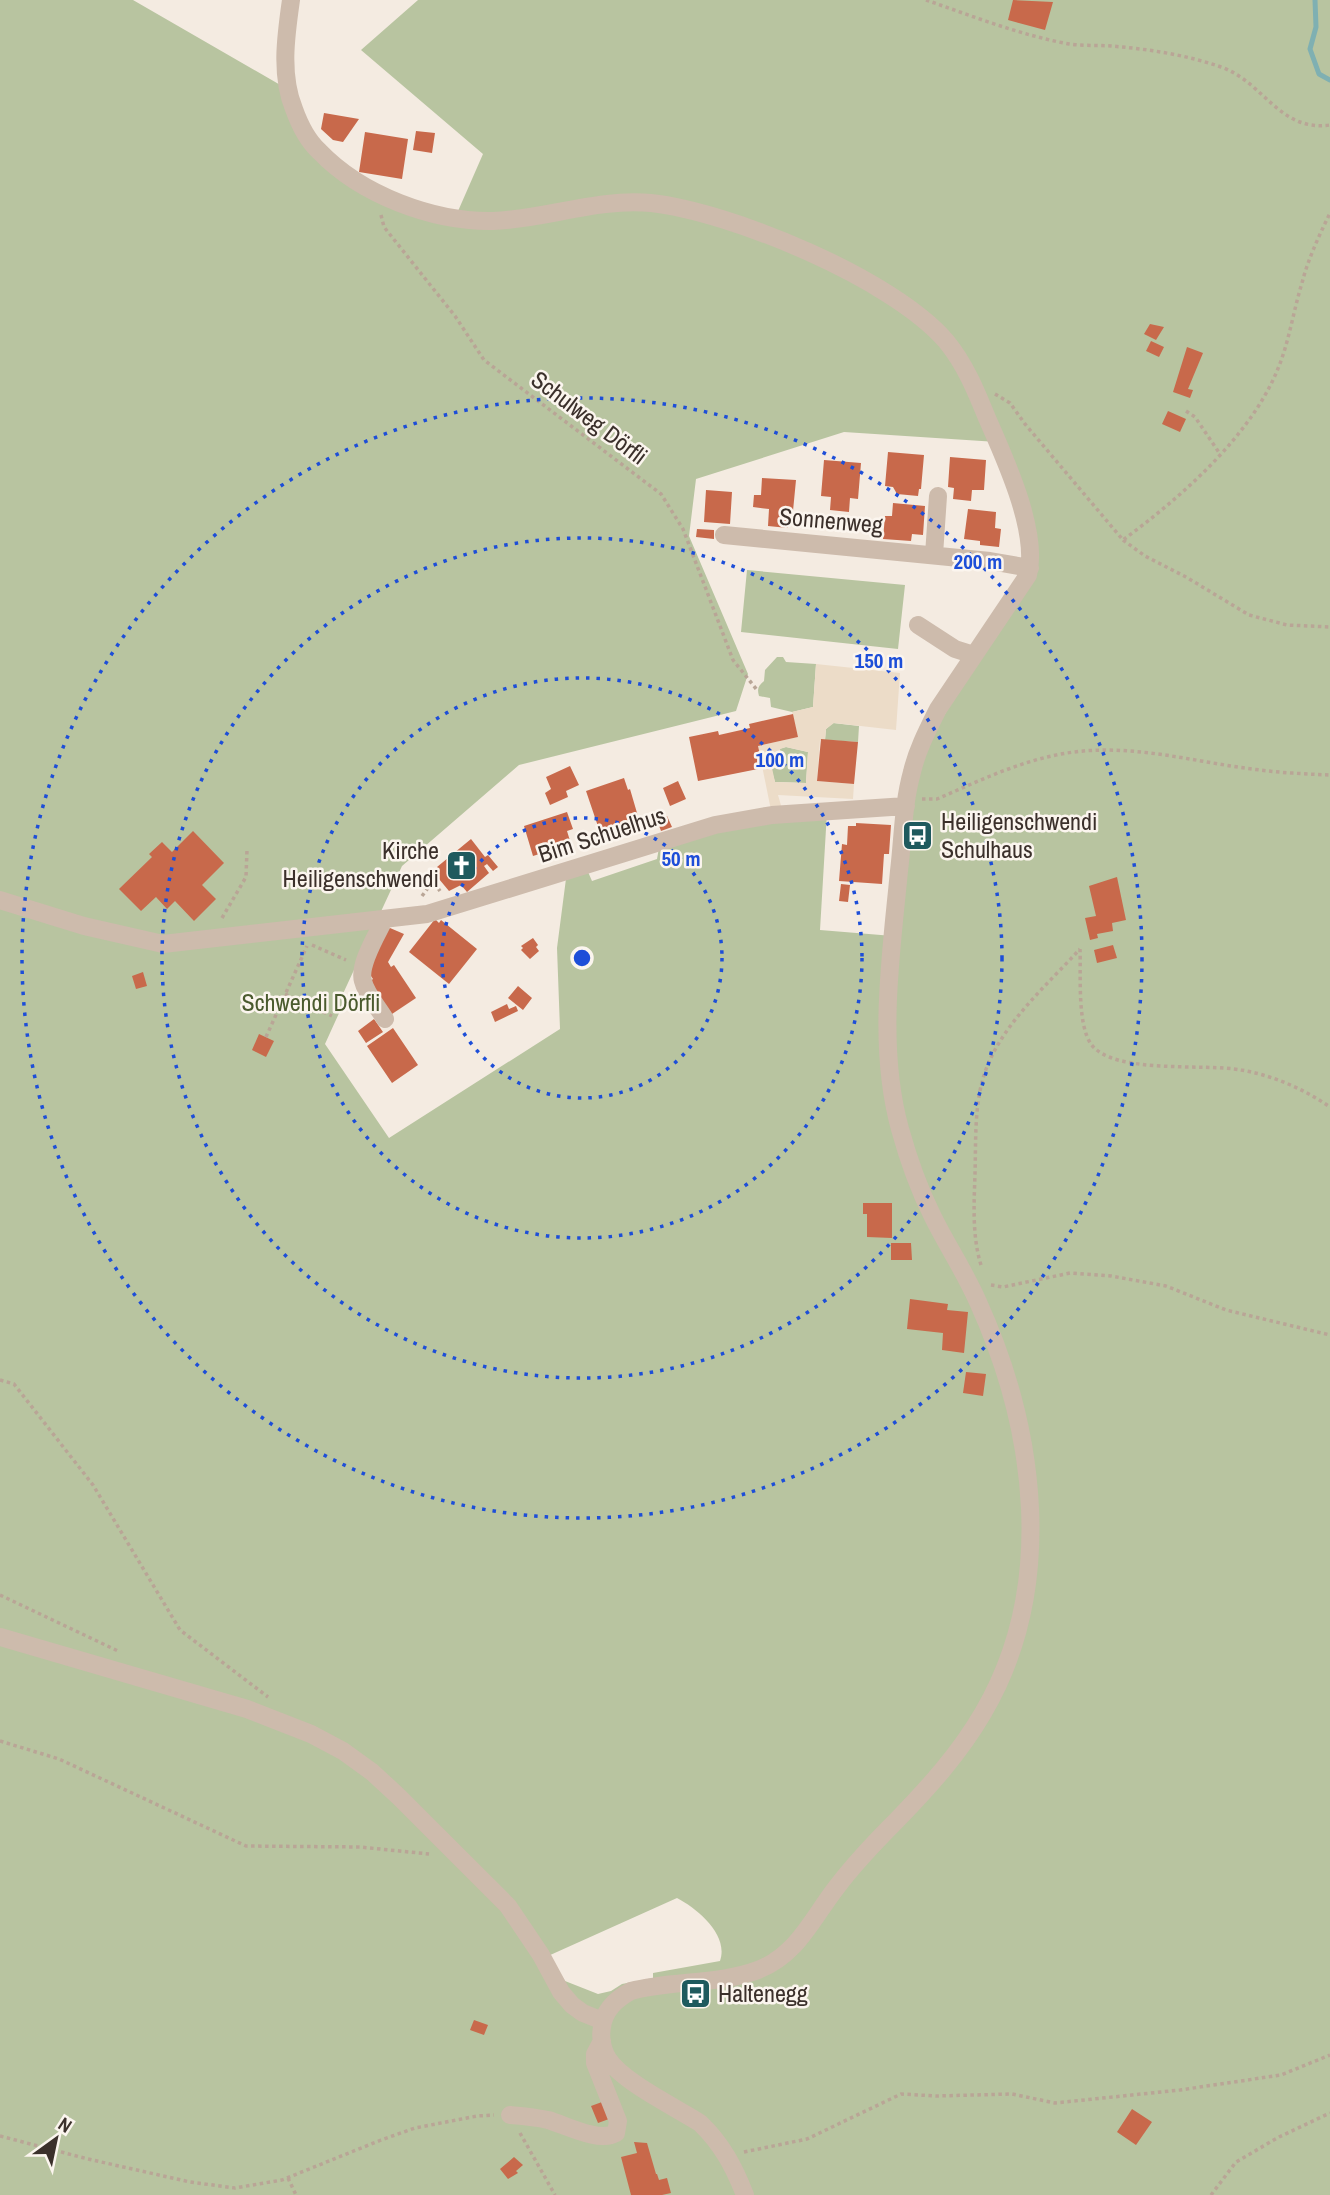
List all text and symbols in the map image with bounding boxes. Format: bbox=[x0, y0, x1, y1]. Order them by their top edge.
street label: Schulweg Dörfli bbox=[525, 363, 654, 471]
street label: Sonnenweg bbox=[778, 500, 884, 540]
text: 200 m bbox=[954, 547, 1002, 576]
text: 150 m bbox=[855, 646, 903, 675]
text: 100 m bbox=[756, 745, 804, 774]
street label: Bim Schuelhus bbox=[534, 798, 670, 870]
place label: Heiligenschwendi Schulhaus bbox=[941, 805, 1097, 865]
bus stop icon: Heiligenschwendi Schulhaus bbox=[901, 819, 935, 853]
place label: Kirche Heiligenschwendi bbox=[283, 834, 439, 894]
text: 50 m bbox=[661, 844, 701, 873]
church icon: Kirche Heiligenschwendi bbox=[445, 848, 479, 882]
centre of rings bbox=[570, 946, 594, 970]
park label: Schwendi Dörfli bbox=[242, 986, 380, 1018]
bus stop icon: Haltenegg bbox=[678, 1977, 712, 2011]
place label: Haltenegg bbox=[718, 1977, 808, 2009]
north arrow bbox=[21, 2104, 91, 2174]
text: N bbox=[53, 2111, 77, 2139]

